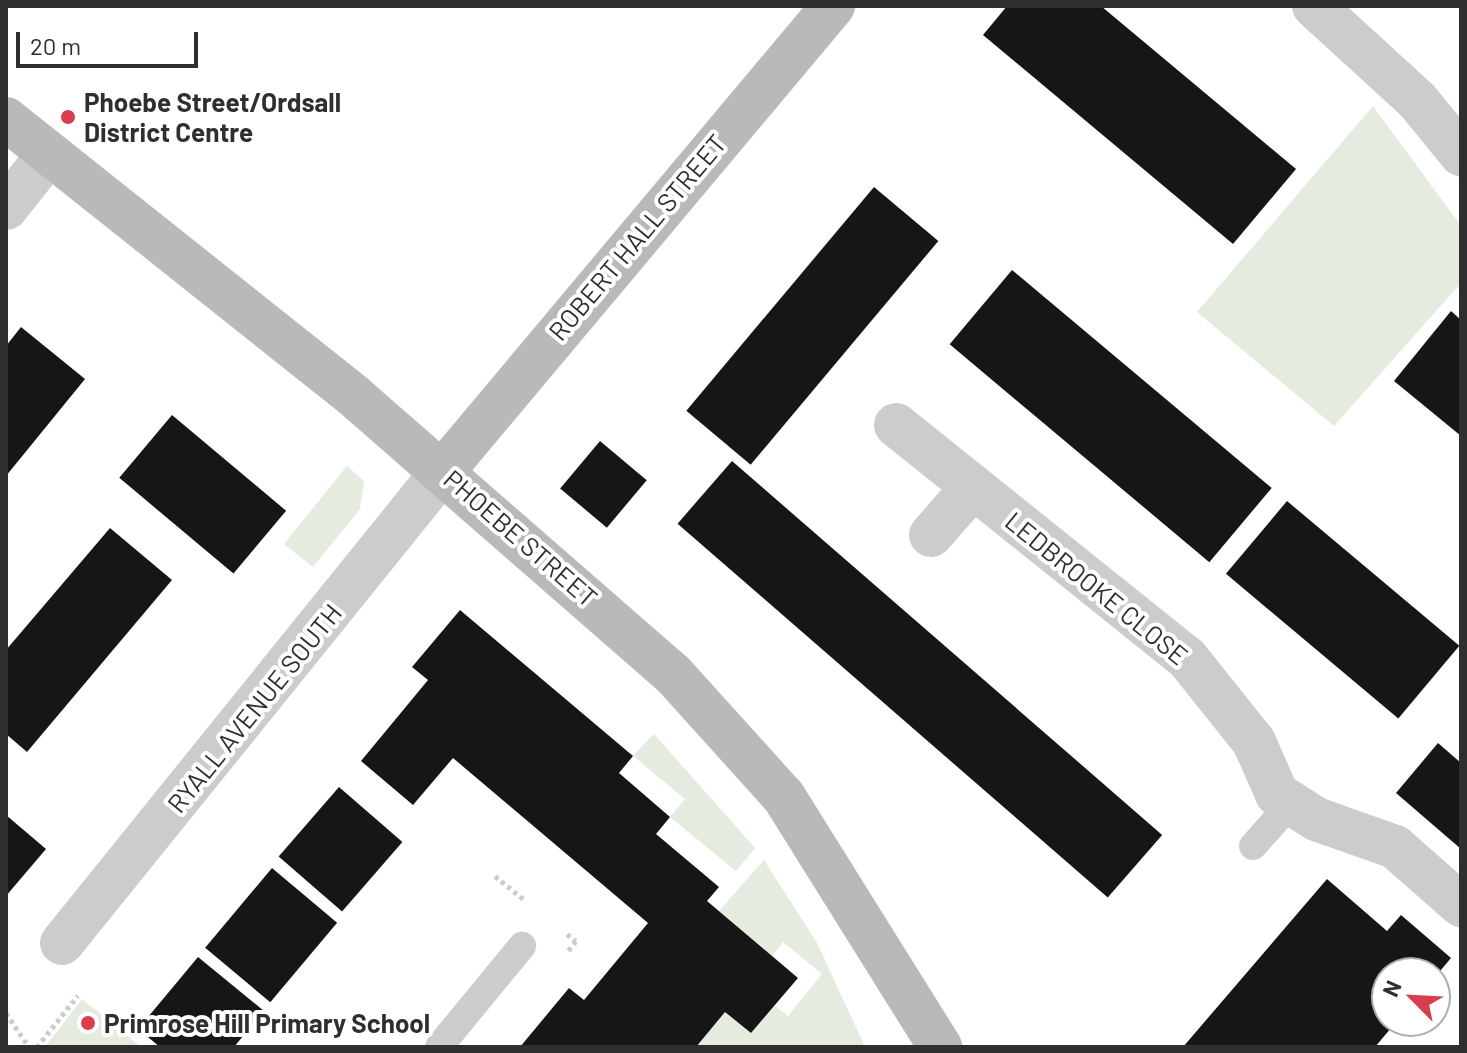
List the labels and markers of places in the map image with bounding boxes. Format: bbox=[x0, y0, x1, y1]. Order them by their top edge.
place label: Phoebe Street/Ordsall District Centre bbox=[84, 86, 341, 148]
marker: Phoebe Street/Ordsall District Centre bbox=[59, 108, 77, 126]
place label: Primrose Hill Primary School bbox=[104, 1007, 430, 1039]
marker: Primrose Hill Primary School bbox=[79, 1014, 97, 1032]

